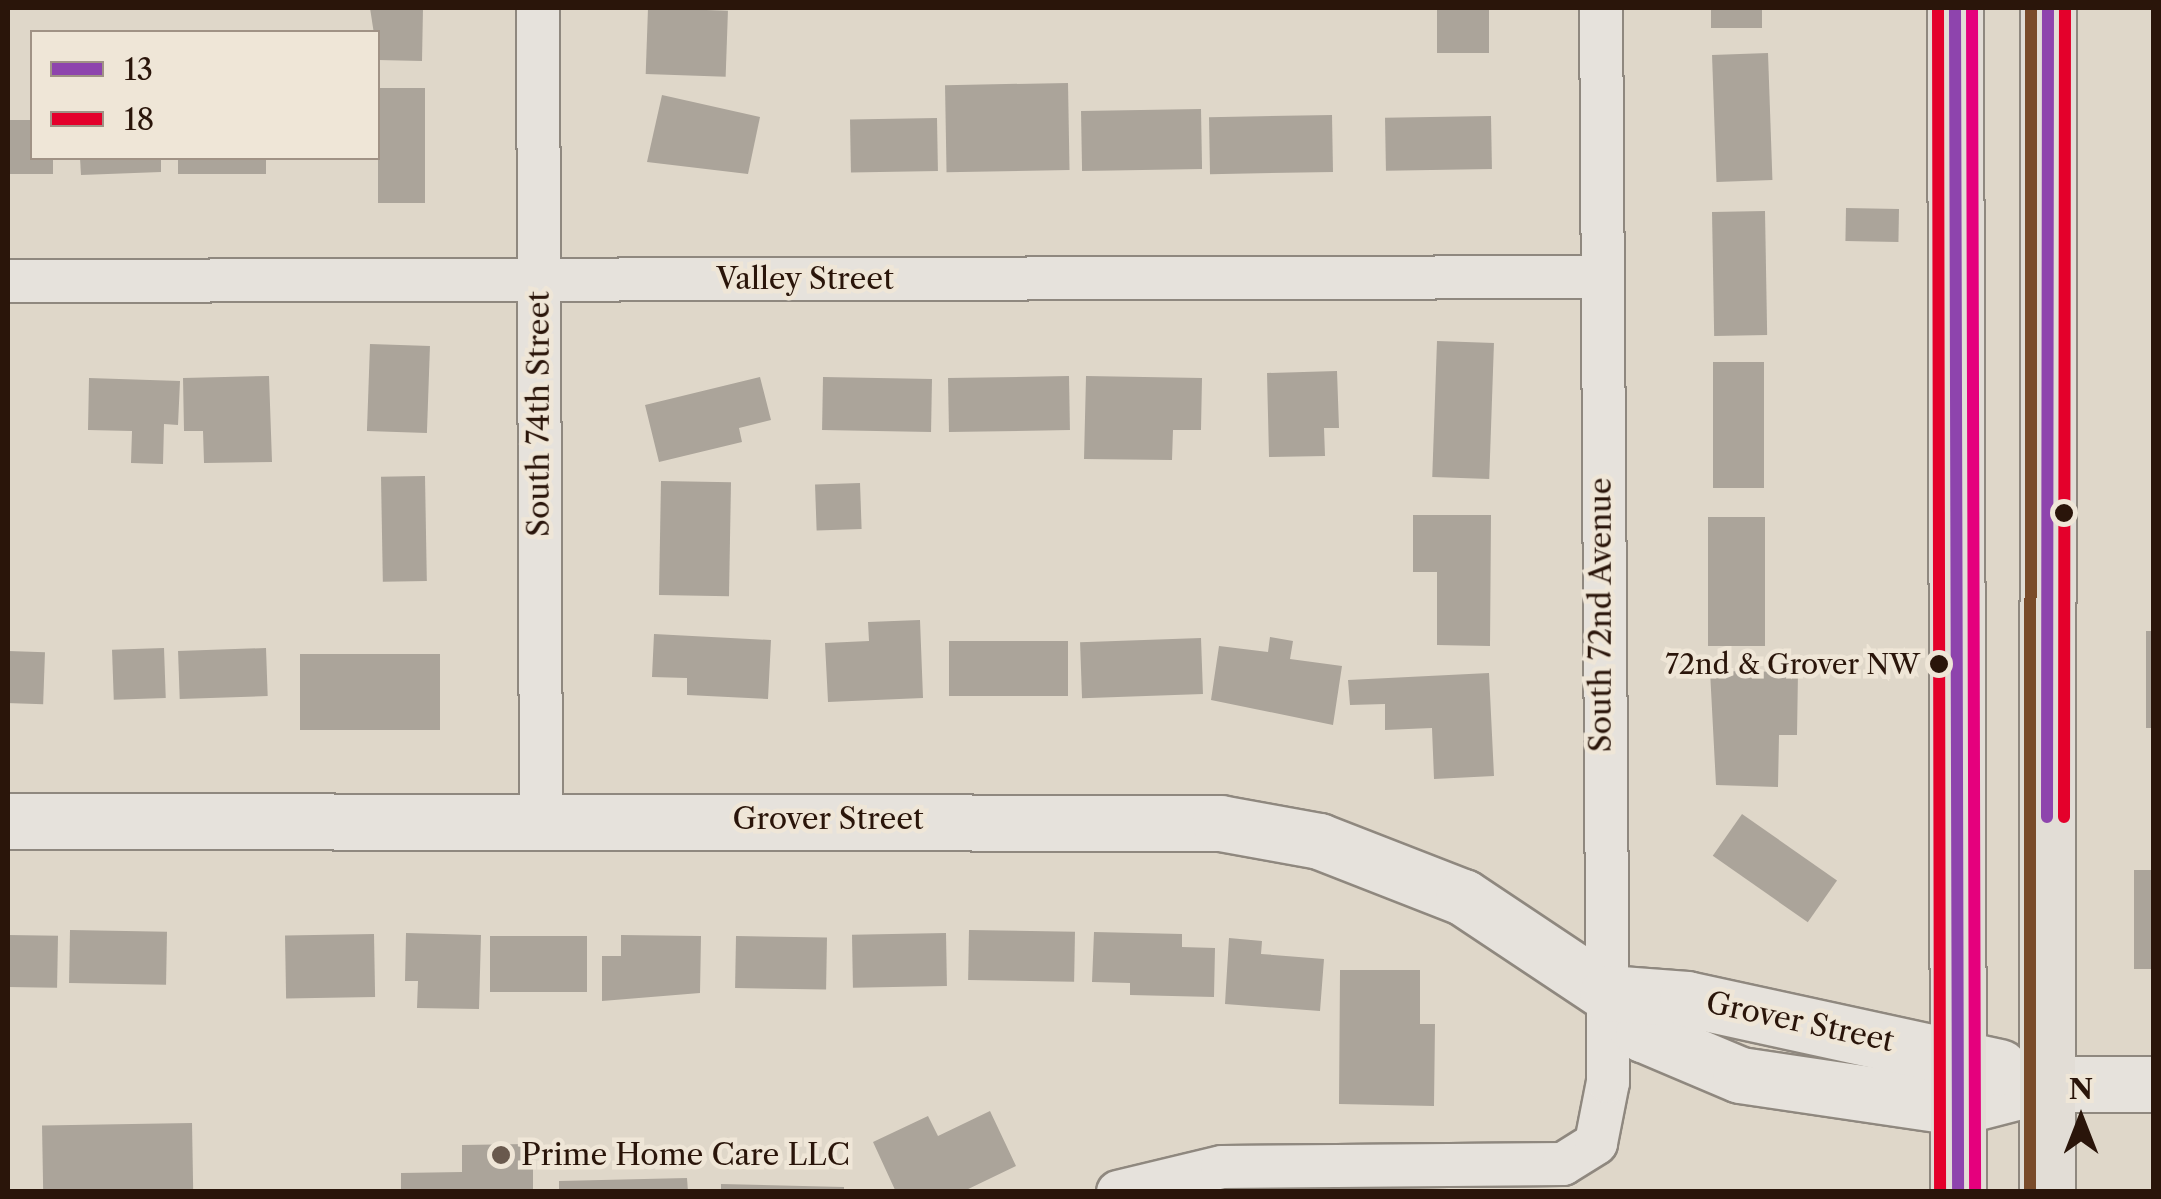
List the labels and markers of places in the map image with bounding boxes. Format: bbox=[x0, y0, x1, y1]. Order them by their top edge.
unlabelled marker bbox=[2054, 503, 2074, 523]
place label: 72nd & Grover NW bbox=[1665, 647, 1920, 681]
marker: 72nd & Grover NW bbox=[1929, 654, 1949, 674]
place label: Prime Home Care LLC bbox=[521, 1137, 850, 1173]
marker: Prime Home Care LLC bbox=[490, 1144, 512, 1166]

